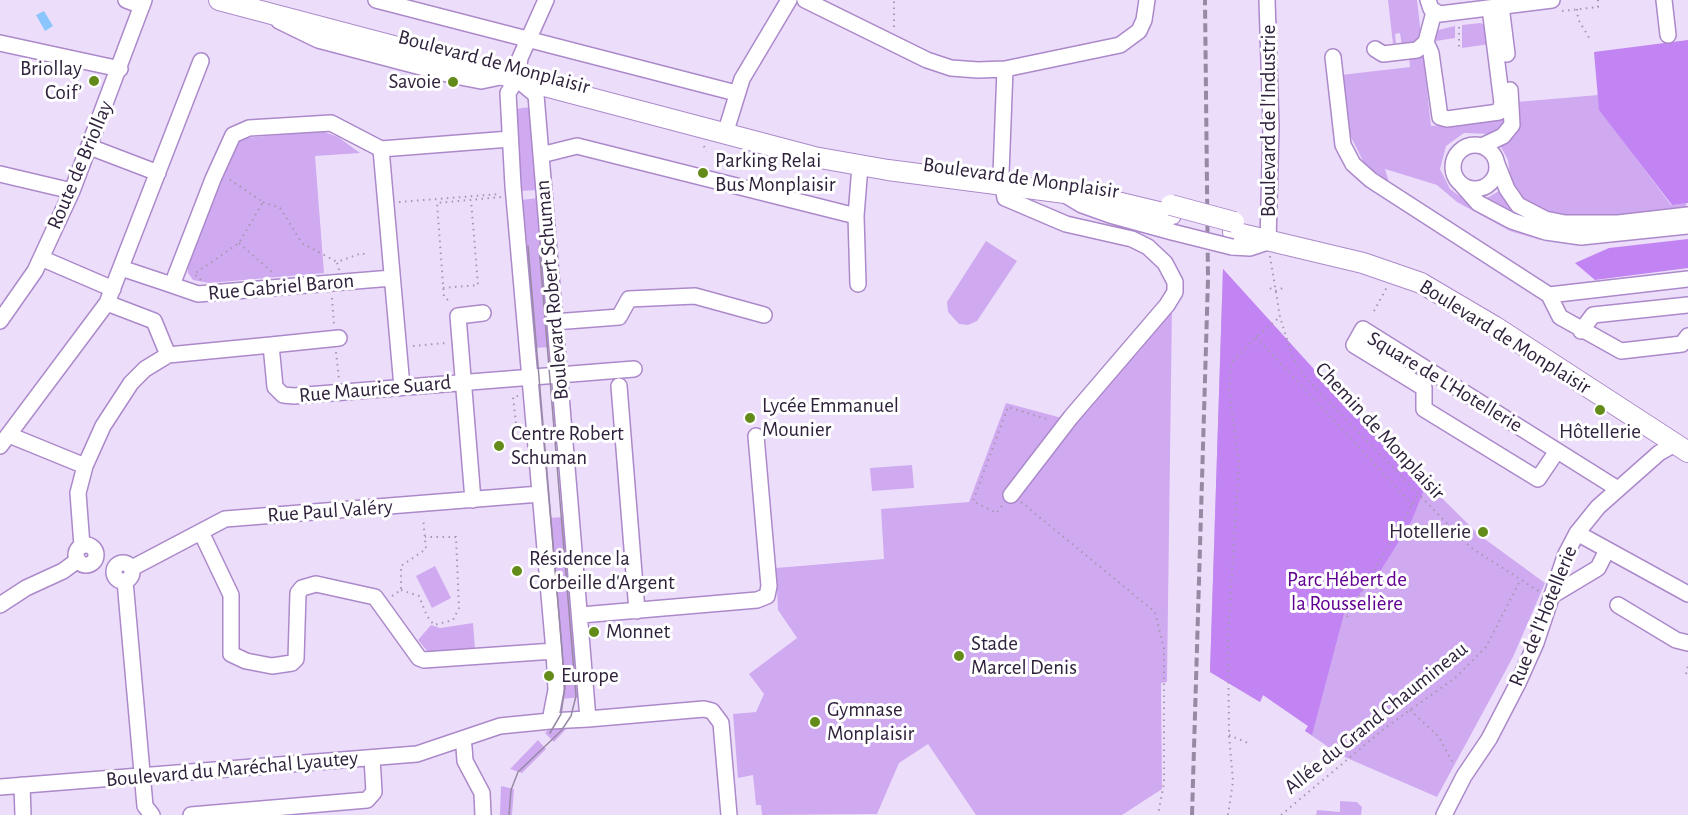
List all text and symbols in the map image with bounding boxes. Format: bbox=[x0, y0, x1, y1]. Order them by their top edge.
street label: Boulevard de Monplaisir bbox=[395, 24, 593, 100]
street label: Boulevard de l'Industrie bbox=[1256, 25, 1282, 217]
place label: Briollay Coif’ bbox=[20, 56, 82, 106]
place label: Savoie bbox=[388, 69, 441, 95]
marker: Briollay Coif’ bbox=[87, 74, 101, 88]
marker: Savoie bbox=[446, 75, 460, 89]
street label: Route de Briollay bbox=[42, 97, 118, 233]
place label: Parking Relai Bus Monplaisir bbox=[715, 148, 836, 198]
street label: Boulevard de Monplaisir bbox=[921, 152, 1121, 204]
marker: Parking Relai Bus Monplaisir bbox=[696, 166, 710, 180]
street label: Boulevard Robert Schuman bbox=[530, 179, 574, 401]
street label: Rue Gabriel Baron bbox=[207, 268, 355, 306]
street label: Boulevard de Monplaisir bbox=[1415, 274, 1595, 400]
street label: Square de L'Hotellerie bbox=[1363, 326, 1527, 438]
street label: Chemin de Monplaisir bbox=[1310, 357, 1450, 505]
street label: Rue Maurice Suard bbox=[298, 370, 452, 408]
place label: Lycée Emmanuel Mounier bbox=[762, 393, 899, 443]
marker: Hôtellerie bbox=[1593, 403, 1607, 417]
marker: Lycée Emmanuel Mounier bbox=[743, 411, 757, 425]
place label: Hôtellerie bbox=[1559, 419, 1641, 445]
place label: Centre Robert Schuman bbox=[511, 421, 624, 471]
marker: Centre Robert Schuman bbox=[492, 439, 506, 453]
street label: Rue Paul Valéry bbox=[266, 494, 394, 528]
place label: Hotellerie bbox=[1389, 519, 1471, 545]
marker: Hotellerie bbox=[1476, 525, 1490, 539]
street label: Rue de l'Hotellerie bbox=[1503, 542, 1583, 690]
place label: Résidence la Corbeille d'Argent bbox=[529, 546, 675, 596]
marker: Résidence la Corbeille d'Argent bbox=[510, 564, 524, 578]
park label: Parc Hébert de la Rousselière bbox=[1287, 567, 1407, 617]
place label: Monnet bbox=[606, 619, 670, 645]
marker: Monnet bbox=[587, 625, 601, 639]
place label: Stade Marcel Denis bbox=[971, 631, 1077, 681]
street label: Allée du Grand Chaumineau bbox=[1279, 636, 1473, 800]
marker: Stade Marcel Denis bbox=[952, 649, 966, 663]
place label: Europe bbox=[561, 663, 619, 689]
marker: Europe bbox=[542, 669, 556, 683]
place label: Gymnase Monplaisir bbox=[827, 697, 914, 747]
marker: Gymnase Monplaisir bbox=[808, 715, 822, 729]
street label: Boulevard du Maréchal Lyautey bbox=[105, 745, 359, 793]

